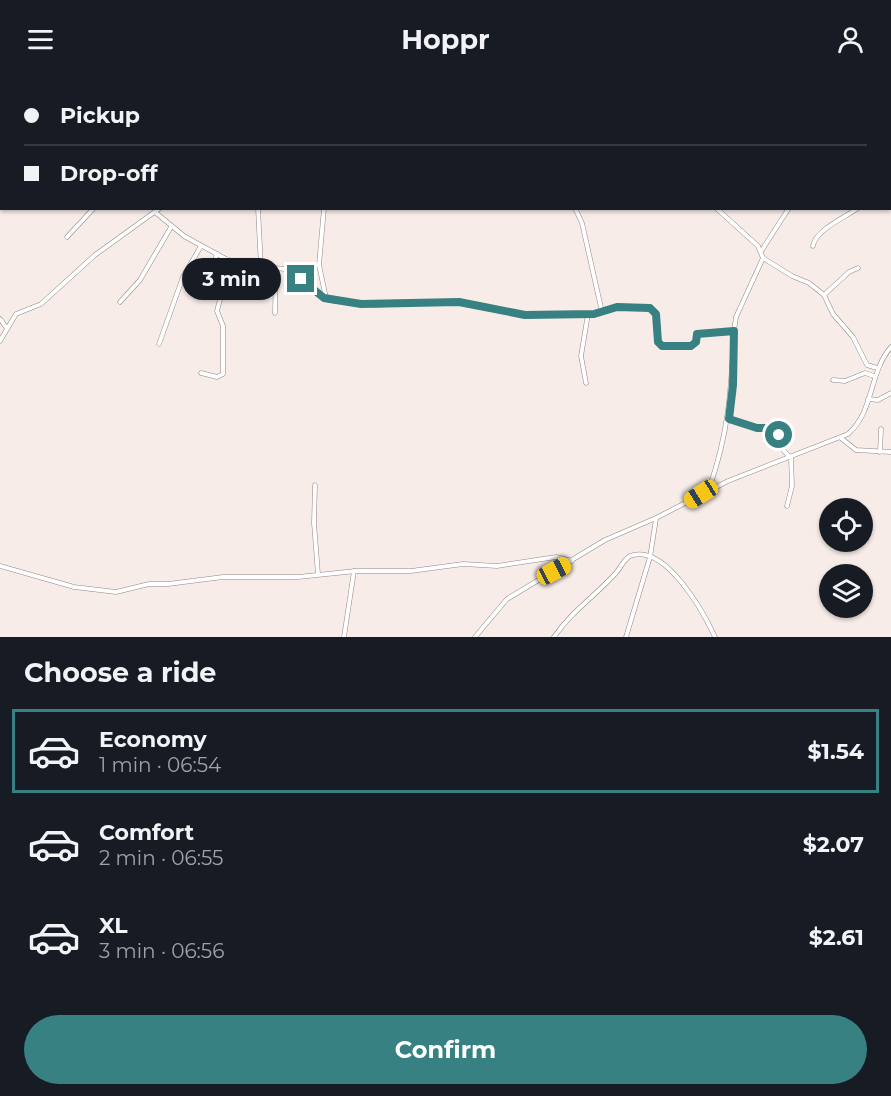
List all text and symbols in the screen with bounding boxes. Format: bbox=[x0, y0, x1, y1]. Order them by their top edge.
icon: menu bbox=[24, 23, 57, 56]
text: Hoppr bbox=[401, 23, 490, 56]
icon: person bbox=[834, 23, 867, 56]
text: Pickup bbox=[60, 102, 140, 129]
text: Drop-off bbox=[60, 160, 158, 187]
callout: 3 min bbox=[181, 258, 280, 300]
route end bbox=[287, 265, 314, 292]
text: 3 min bbox=[202, 267, 261, 291]
route start bbox=[765, 421, 792, 448]
car bbox=[681, 477, 721, 511]
map controls bbox=[819, 498, 873, 618]
button: locate bbox=[819, 498, 873, 552]
car bbox=[534, 555, 574, 587]
button: layers bbox=[819, 564, 873, 618]
text: Choose a ride bbox=[24, 656, 216, 689]
icon: car bbox=[27, 724, 81, 778]
text: Economy bbox=[99, 726, 207, 753]
text: $1.54 bbox=[808, 738, 864, 765]
text: 1 min · 06:54 bbox=[99, 753, 221, 777]
icon: car bbox=[27, 817, 81, 871]
text: Comfort bbox=[99, 819, 194, 846]
text: $2.07 bbox=[803, 831, 864, 858]
text: 2 min · 06:55 bbox=[99, 846, 223, 870]
icon: car bbox=[27, 910, 81, 964]
text: XL bbox=[99, 912, 128, 939]
text: $2.61 bbox=[809, 924, 864, 951]
text: 3 min · 06:56 bbox=[99, 939, 224, 963]
button: Confirm bbox=[24, 1015, 867, 1084]

